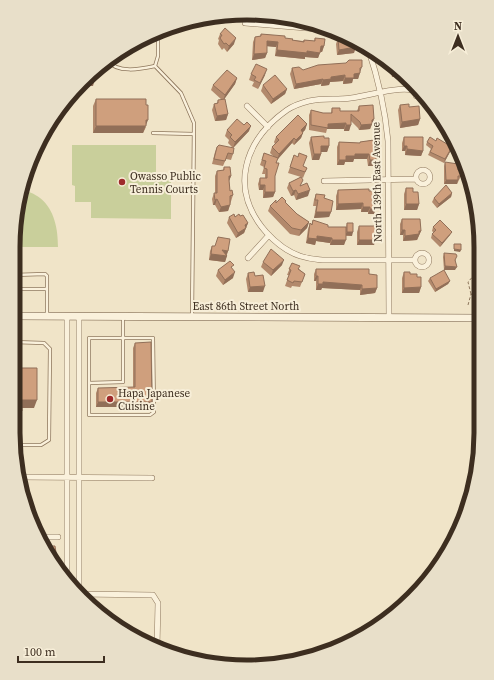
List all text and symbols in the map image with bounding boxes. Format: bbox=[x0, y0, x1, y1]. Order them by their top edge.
north arrow bbox=[438, 16, 478, 56]
text: N bbox=[454, 19, 462, 34]
street label: North 139th East Avenue bbox=[368, 121, 386, 242]
place label: Owasso Public Tennis Courts bbox=[130, 169, 201, 197]
marker: Owasso Public Tennis Courts bbox=[117, 177, 127, 187]
street label: East 86th Street North bbox=[193, 299, 300, 314]
place label: Hapa Japanese Cuisine bbox=[118, 386, 191, 414]
marker: Hapa Japanese Cuisine bbox=[105, 394, 115, 404]
scale bar bbox=[18, 638, 104, 664]
text: 100 m bbox=[24, 644, 56, 660]

